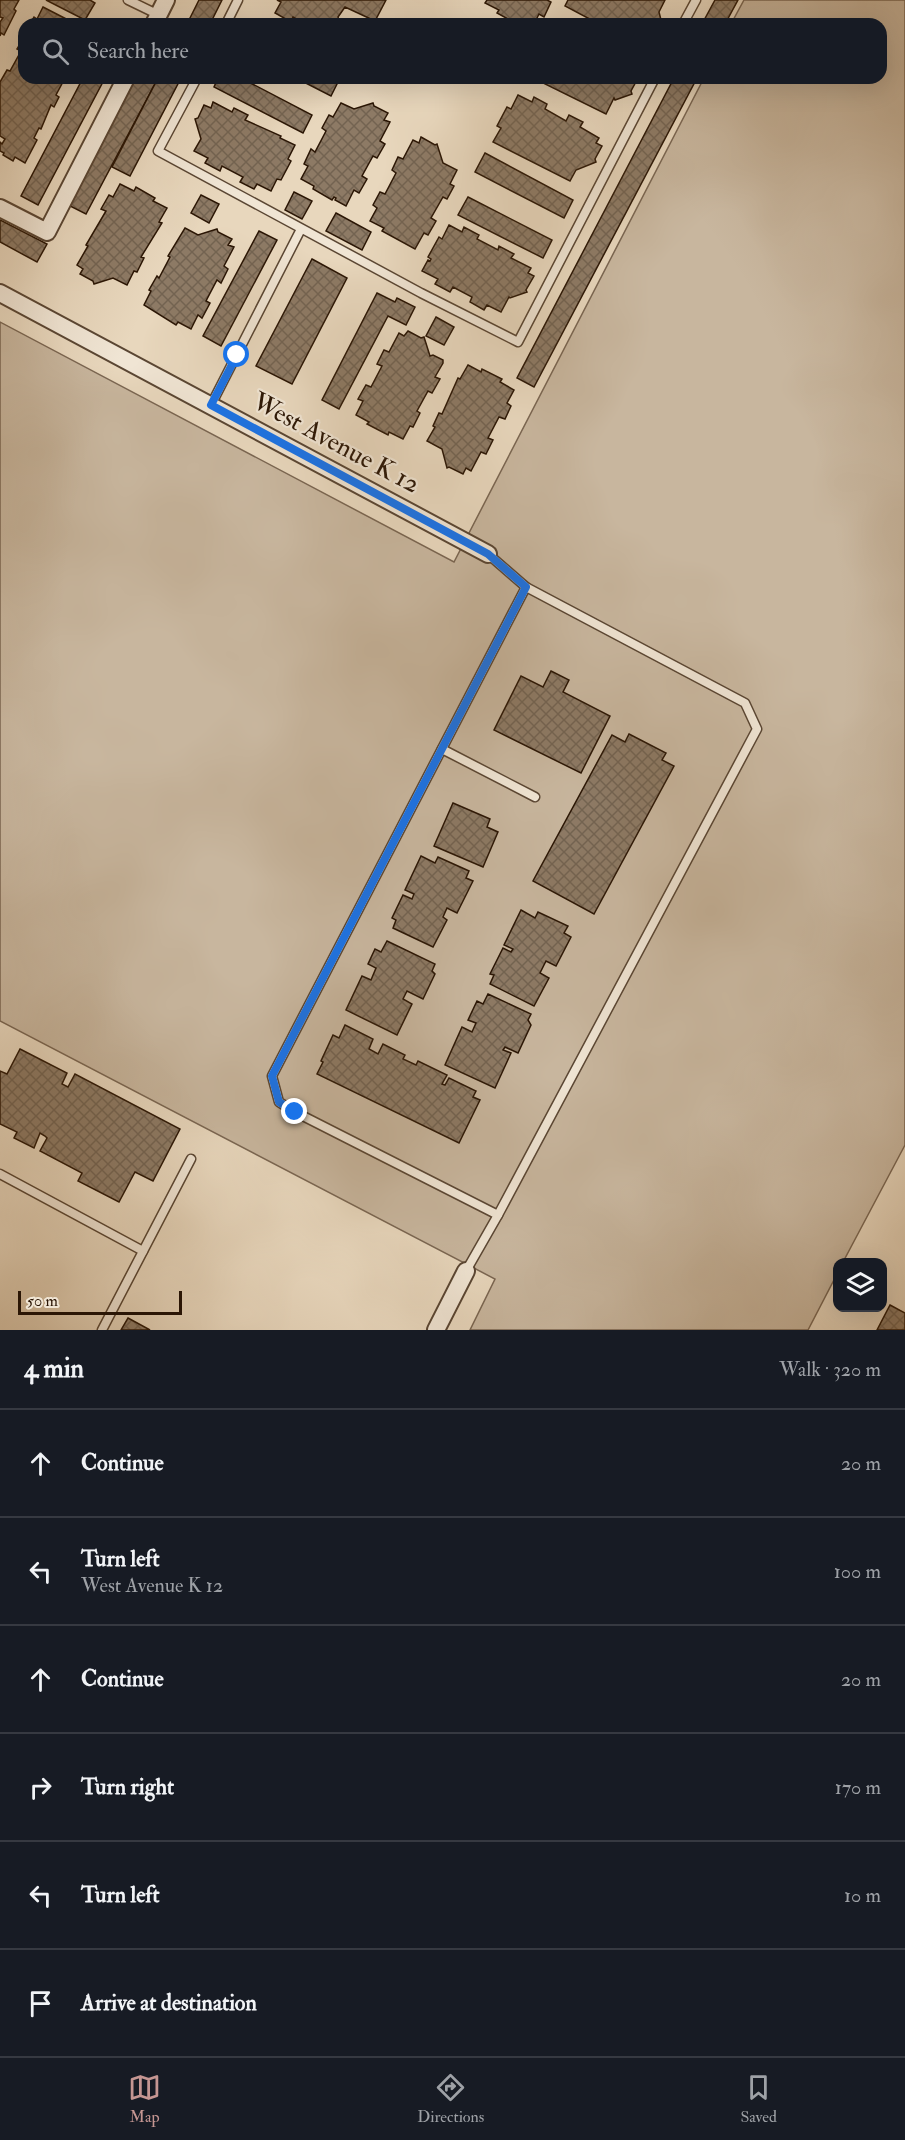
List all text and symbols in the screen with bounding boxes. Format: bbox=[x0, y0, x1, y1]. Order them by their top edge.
search box bbox=[18, 18, 887, 84]
icon: search bbox=[39, 35, 72, 68]
text: Search here bbox=[87, 37, 189, 65]
route start bbox=[223, 341, 249, 367]
street label: West Avenue K 12 bbox=[246, 385, 425, 500]
route end bbox=[281, 1098, 307, 1124]
map controls bbox=[833, 1258, 887, 1312]
button: layers bbox=[833, 1258, 887, 1312]
scale bar bbox=[18, 1288, 182, 1316]
text: 50 m bbox=[27, 1291, 58, 1311]
text: 4 min bbox=[24, 1353, 84, 1385]
text: Walk · 320 m bbox=[779, 1357, 881, 1382]
icon: ahead bbox=[24, 1447, 57, 1480]
text: Continue bbox=[81, 1449, 164, 1477]
text: 20 m bbox=[841, 1451, 881, 1476]
text: Turn left bbox=[81, 1545, 160, 1573]
icon: left bbox=[24, 1555, 57, 1588]
text: 100 m bbox=[834, 1559, 881, 1584]
text: West Avenue K 12 bbox=[81, 1573, 223, 1598]
icon: ahead bbox=[24, 1663, 57, 1696]
text: Continue bbox=[81, 1665, 164, 1693]
text: 20 m bbox=[841, 1667, 881, 1692]
icon: right bbox=[24, 1771, 57, 1804]
text: Turn right bbox=[81, 1773, 174, 1801]
text: 170 m bbox=[835, 1775, 881, 1800]
icon: left bbox=[24, 1879, 57, 1912]
text: Turn left bbox=[81, 1881, 160, 1909]
text: 10 m bbox=[844, 1883, 881, 1908]
icon: arrive bbox=[24, 1987, 57, 2020]
text: Arrive at destination bbox=[81, 1989, 257, 2017]
tab: Map bbox=[128, 2071, 161, 2127]
tab: Directions bbox=[417, 2071, 484, 2127]
tab: Saved bbox=[740, 2071, 777, 2127]

